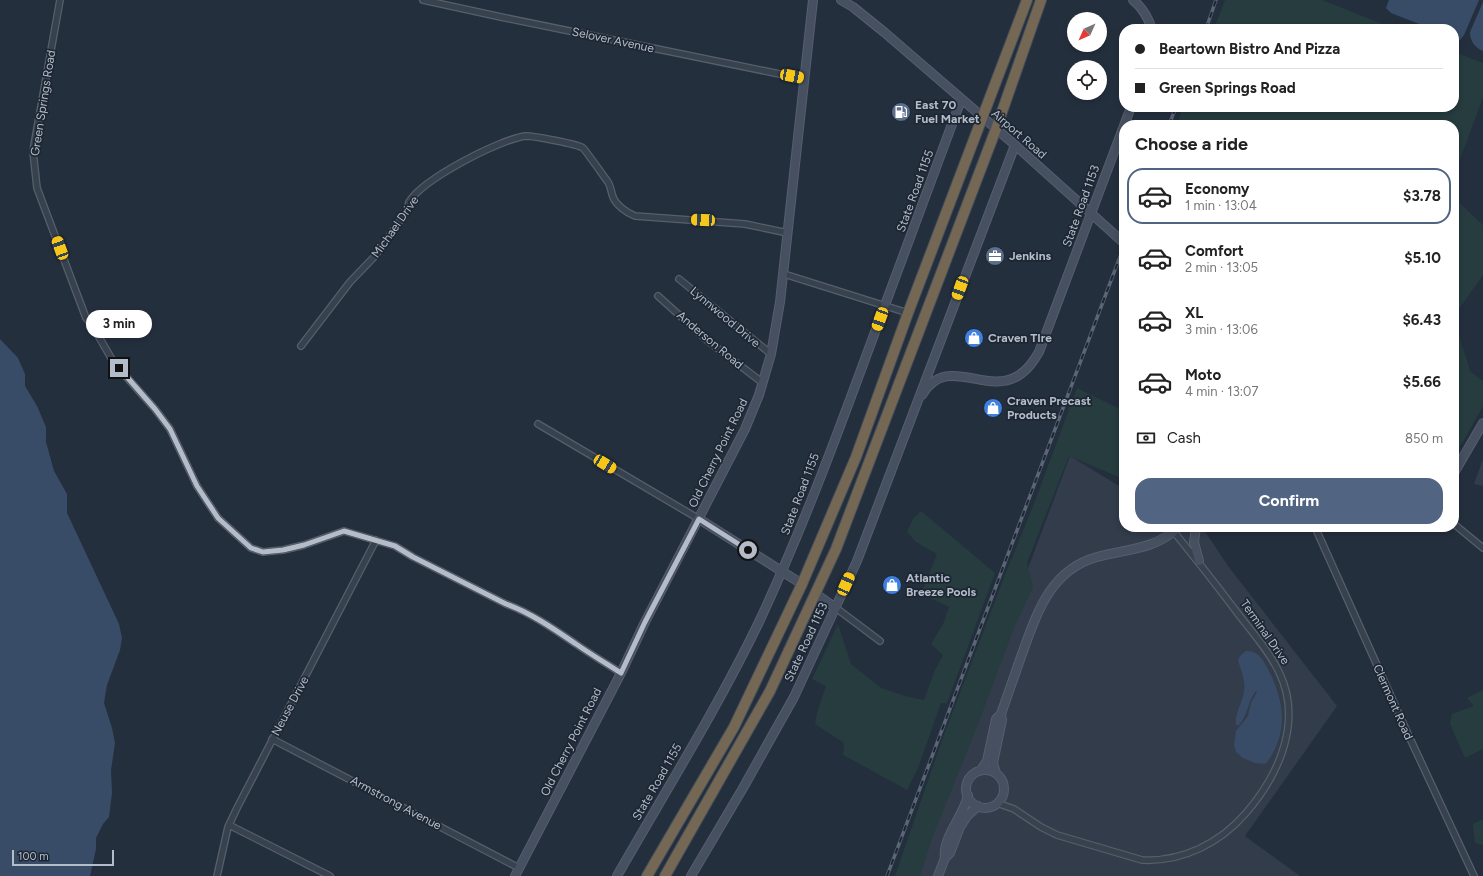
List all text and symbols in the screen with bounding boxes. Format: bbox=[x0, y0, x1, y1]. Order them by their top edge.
north arrow bbox=[1067, 12, 1107, 52]
map controls bbox=[1067, 12, 1107, 100]
street label: Selover Avenue bbox=[571, 24, 656, 56]
text: Beartown Bistro And Pizza bbox=[1159, 40, 1340, 58]
street label: Green Springs Road bbox=[28, 49, 58, 157]
button: locate bbox=[1067, 60, 1107, 100]
car bbox=[779, 68, 805, 84]
text: Green Springs Road bbox=[1159, 79, 1296, 97]
place label: East 70 Fuel Market bbox=[915, 98, 980, 126]
fuel station icon: East 70 Fuel Market bbox=[890, 101, 912, 123]
street label: Airport Road bbox=[989, 106, 1049, 162]
text: Choose a ride bbox=[1135, 133, 1248, 155]
street label: State Road 1155 bbox=[894, 148, 936, 234]
street label: State Road 1153 bbox=[1060, 163, 1102, 249]
icon: car bbox=[1137, 178, 1173, 214]
text: Economy bbox=[1185, 180, 1250, 198]
text: $3.78 bbox=[1403, 187, 1441, 205]
street label: Michael Drive bbox=[369, 193, 422, 261]
text: 1 min · 13:04 bbox=[1185, 198, 1257, 213]
car bbox=[691, 213, 715, 227]
car bbox=[50, 235, 70, 261]
icon: car bbox=[1137, 240, 1173, 276]
text: Comfort bbox=[1185, 242, 1244, 260]
office icon: Jenkins bbox=[984, 245, 1006, 267]
place label: Jenkins bbox=[1009, 249, 1052, 263]
text: $5.10 bbox=[1404, 249, 1441, 267]
text: 2 min · 13:05 bbox=[1185, 260, 1258, 275]
car bbox=[950, 275, 970, 301]
street label: Lynnwood Drive bbox=[687, 284, 763, 351]
icon: car bbox=[1137, 302, 1173, 338]
text: XL bbox=[1185, 304, 1203, 322]
car bbox=[870, 306, 890, 332]
street label: Anderson Road bbox=[674, 308, 746, 372]
callout: 3 min bbox=[86, 310, 152, 338]
text: $6.43 bbox=[1402, 311, 1441, 329]
text: 3 min bbox=[103, 316, 135, 331]
text: 3 min · 13:06 bbox=[1185, 322, 1258, 337]
shop icon: Craven TIre bbox=[963, 327, 985, 349]
place label: Craven TIre bbox=[988, 331, 1052, 345]
route end bbox=[110, 359, 128, 377]
icon: car bbox=[1137, 364, 1173, 400]
text: Moto bbox=[1185, 366, 1221, 384]
text: $5.66 bbox=[1403, 373, 1441, 391]
text: 4 min · 13:07 bbox=[1185, 384, 1258, 399]
place label: Craven Precast Products bbox=[1007, 394, 1091, 422]
street label: Old Cherry Point Road bbox=[685, 396, 751, 510]
shop icon: Craven Precast Products bbox=[982, 397, 1004, 419]
icon: cash bbox=[1135, 427, 1157, 449]
text: Cash bbox=[1167, 429, 1201, 447]
text: 850 m bbox=[1405, 431, 1443, 446]
street label: State Road 1155 bbox=[778, 451, 822, 537]
car bbox=[592, 453, 618, 475]
button: Confirm bbox=[1135, 478, 1443, 524]
route start bbox=[739, 541, 757, 559]
car bbox=[836, 571, 856, 597]
place label: Atlantic Breeze Pools bbox=[906, 571, 976, 599]
shop icon: Atlantic Breeze Pools bbox=[881, 574, 903, 596]
street label: Terminal Drive bbox=[1238, 597, 1293, 667]
street label: State Road 1153 bbox=[781, 600, 831, 684]
street label: Clermont Road bbox=[1370, 662, 1416, 742]
street label: Neuse Drive bbox=[268, 673, 312, 738]
street label: Old Cherry Point Road bbox=[538, 686, 604, 798]
street label: State Road 1155 bbox=[629, 741, 685, 823]
street label: Armstrong Avenue bbox=[348, 773, 444, 833]
scale bar bbox=[12, 848, 114, 867]
text: 100 m bbox=[18, 850, 49, 863]

